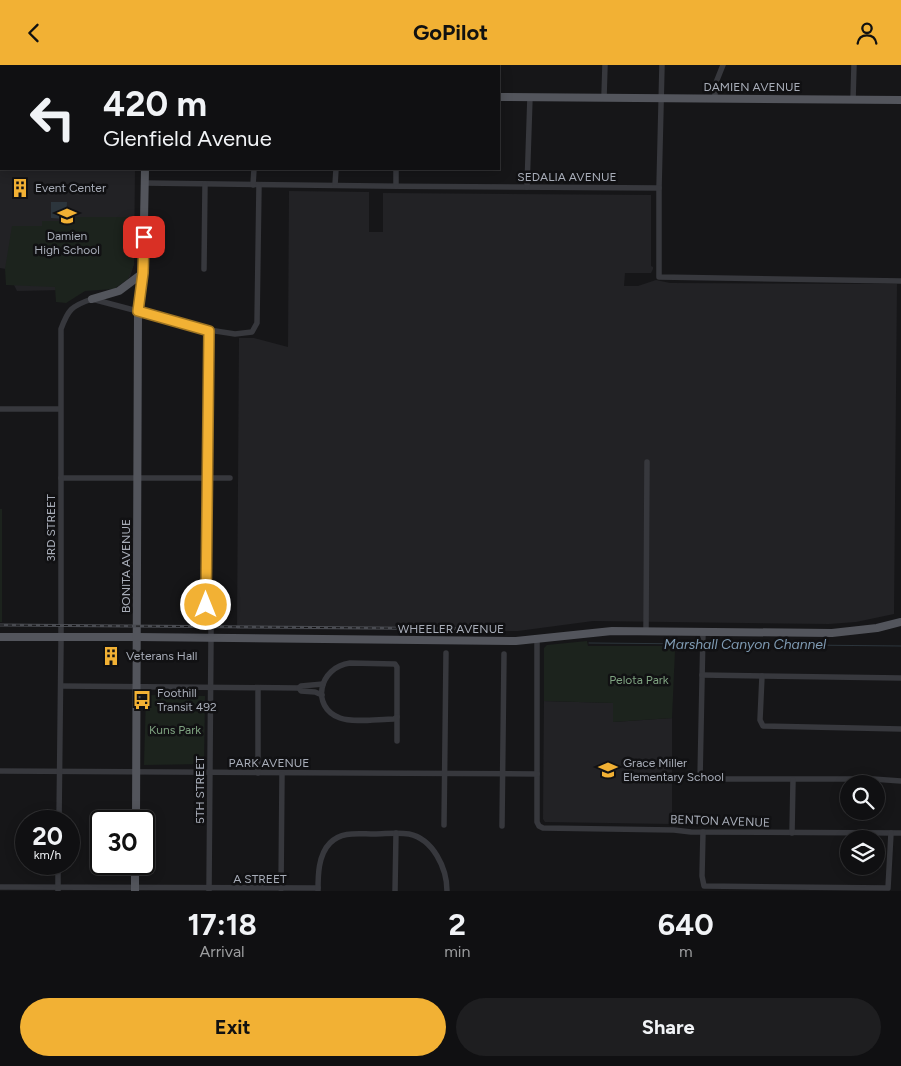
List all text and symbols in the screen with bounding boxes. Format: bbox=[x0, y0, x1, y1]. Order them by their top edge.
icon: back bbox=[20, 19, 48, 47]
text: GoPilot bbox=[413, 19, 488, 46]
icon: person bbox=[853, 19, 881, 47]
street label: DAMIEN AVENUE bbox=[703, 80, 801, 94]
text: 420 m bbox=[103, 83, 207, 125]
icon: left bbox=[20, 85, 85, 150]
text: Glenfield Avenue bbox=[103, 125, 272, 152]
street label: SEDALIA AVENUE bbox=[517, 170, 617, 184]
building icon: Event Center bbox=[9, 177, 31, 199]
place label: Event Center bbox=[35, 181, 106, 195]
school or university icon: Damien High School bbox=[56, 205, 78, 227]
pin bbox=[123, 216, 165, 258]
icon: arrive bbox=[130, 223, 158, 251]
place label: Damien High School bbox=[34, 229, 100, 257]
street label: 3RD STREET bbox=[44, 494, 58, 562]
street label: BONITA AVENUE bbox=[119, 519, 133, 613]
position arrow bbox=[179, 578, 231, 630]
street label: WHEELER AVENUE bbox=[398, 622, 504, 636]
water label: Marshall Canyon Channel bbox=[664, 636, 827, 653]
building icon: Veterans Hall bbox=[100, 645, 122, 667]
place label: Veterans Hall bbox=[126, 649, 197, 663]
park label: Pelota Park bbox=[609, 673, 669, 687]
place label: Foothill Transit 492 bbox=[157, 686, 217, 714]
bus stop icon: Foothill Transit 492 bbox=[131, 689, 153, 711]
park label: Kuns Park bbox=[149, 723, 201, 737]
street label: 5TH STREET bbox=[193, 756, 207, 824]
street label: PARK AVENUE bbox=[229, 756, 309, 770]
place label: Grace Miller Elementary School bbox=[623, 756, 724, 784]
school or university icon: Grace Miller Elementary School bbox=[597, 759, 619, 781]
map controls bbox=[840, 775, 885, 875]
button: search bbox=[840, 775, 885, 820]
speed limit sign: 30 bbox=[90, 810, 155, 875]
street label: BENTON AVENUE bbox=[670, 812, 770, 830]
text: 20 bbox=[32, 821, 63, 851]
button: layers bbox=[840, 830, 885, 875]
text: km/h bbox=[34, 848, 61, 862]
street label: A STREET bbox=[233, 872, 287, 886]
text: 17:18 bbox=[187, 906, 257, 943]
text: 2 bbox=[449, 906, 466, 943]
text: 640 bbox=[658, 906, 714, 943]
text: Arrival bbox=[199, 942, 245, 961]
text: min bbox=[444, 942, 470, 961]
text: m bbox=[679, 942, 693, 961]
button: Exit bbox=[20, 998, 446, 1056]
button: Share bbox=[456, 998, 881, 1056]

